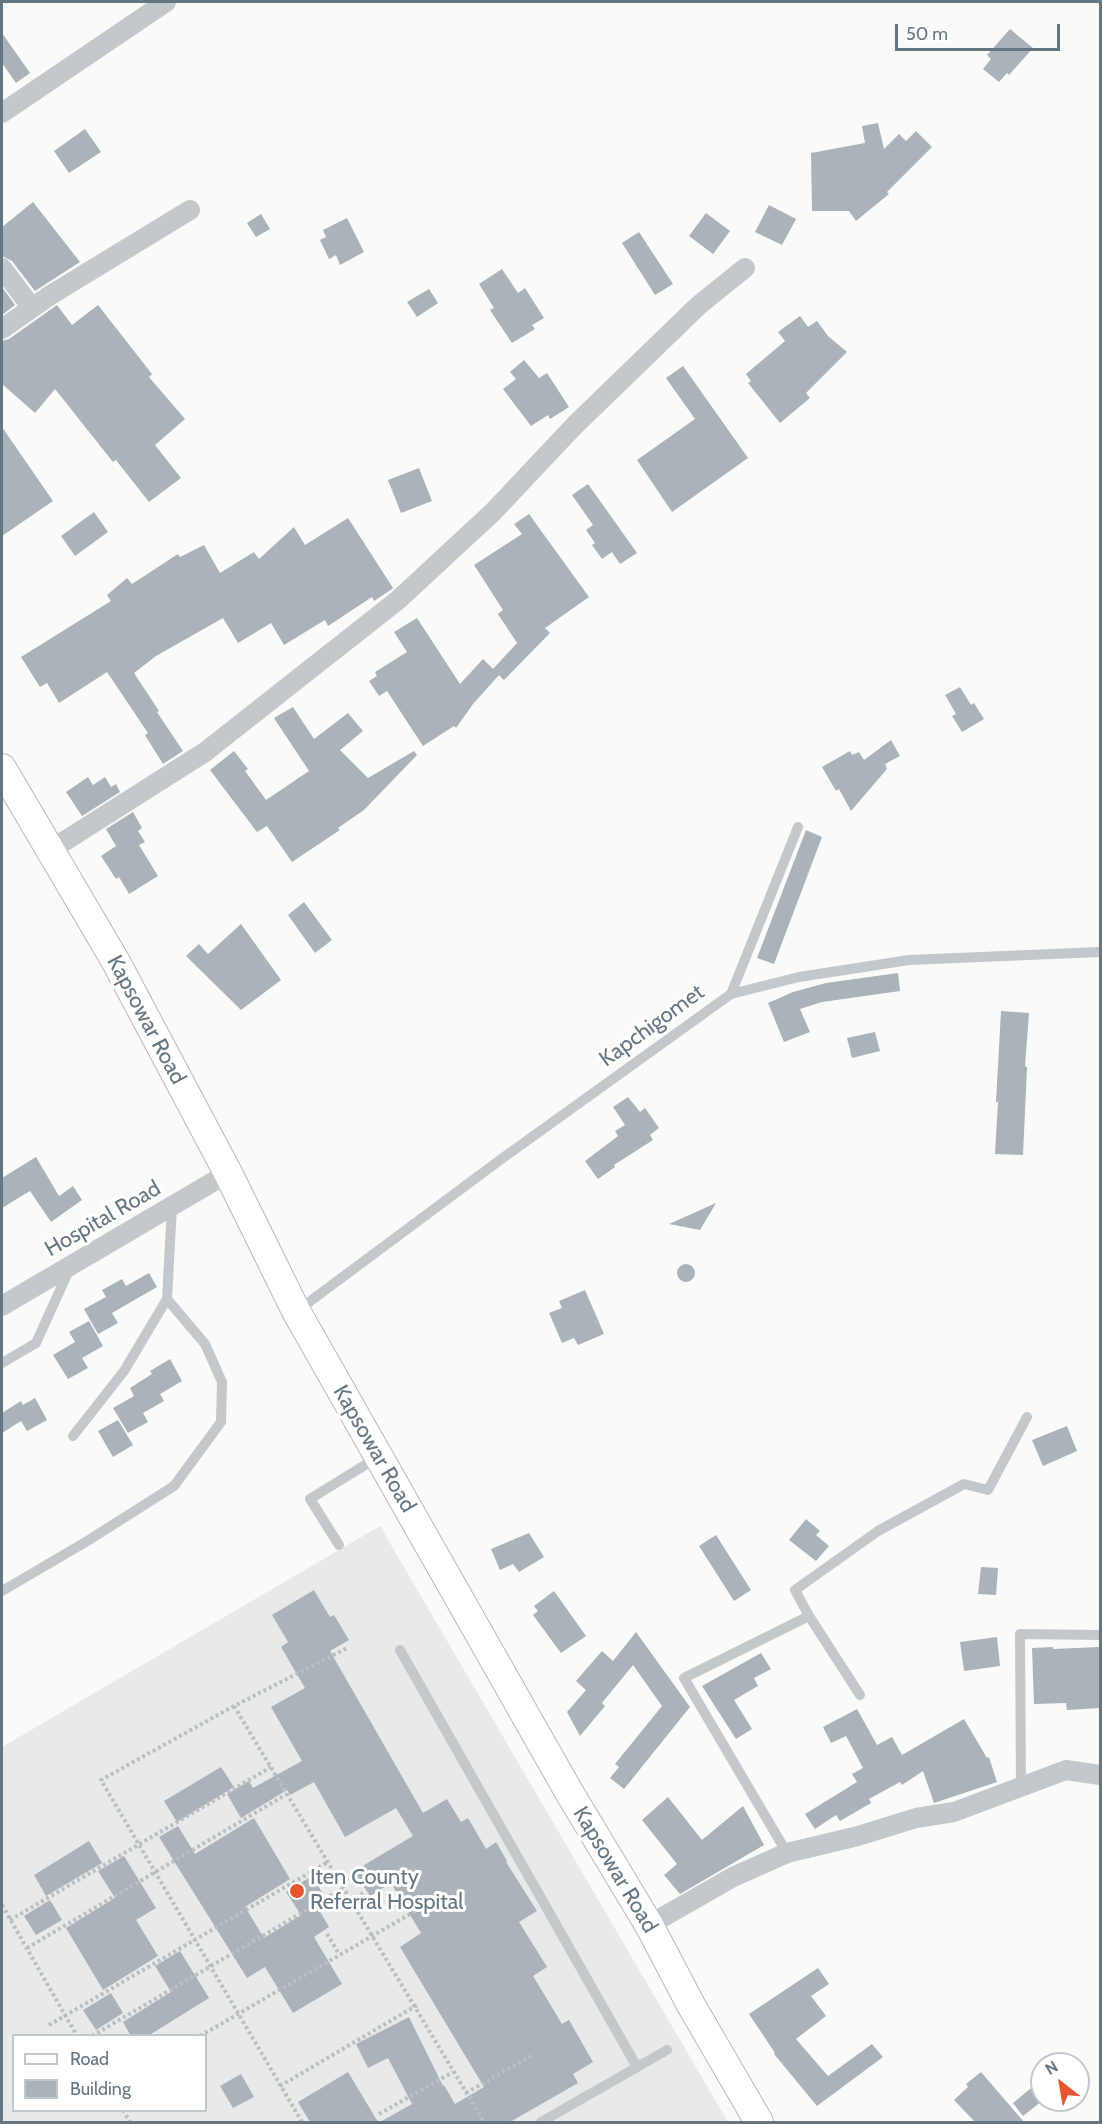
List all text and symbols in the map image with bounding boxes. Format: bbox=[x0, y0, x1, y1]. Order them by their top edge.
scale bar bbox=[898, 12, 1063, 50]
text: 50 m bbox=[906, 23, 948, 45]
street label: Kapsowar Road bbox=[101, 951, 191, 1089]
street label: Kapchigomet bbox=[595, 979, 709, 1073]
street label: Hospital Road bbox=[40, 1175, 166, 1263]
street label: Kapsowar Road bbox=[327, 1381, 421, 1517]
street label: Kapsowar Road bbox=[567, 1802, 663, 1938]
place label: Iten County Referral Hospital bbox=[310, 1865, 463, 1916]
marker: Iten County Referral Hospital bbox=[288, 1882, 306, 1900]
legend bbox=[12, 2034, 207, 2112]
text: Road bbox=[70, 2048, 109, 2070]
north arrow bbox=[1030, 2052, 1090, 2112]
text: N bbox=[1042, 2057, 1061, 2079]
text: Building bbox=[70, 2078, 131, 2100]

